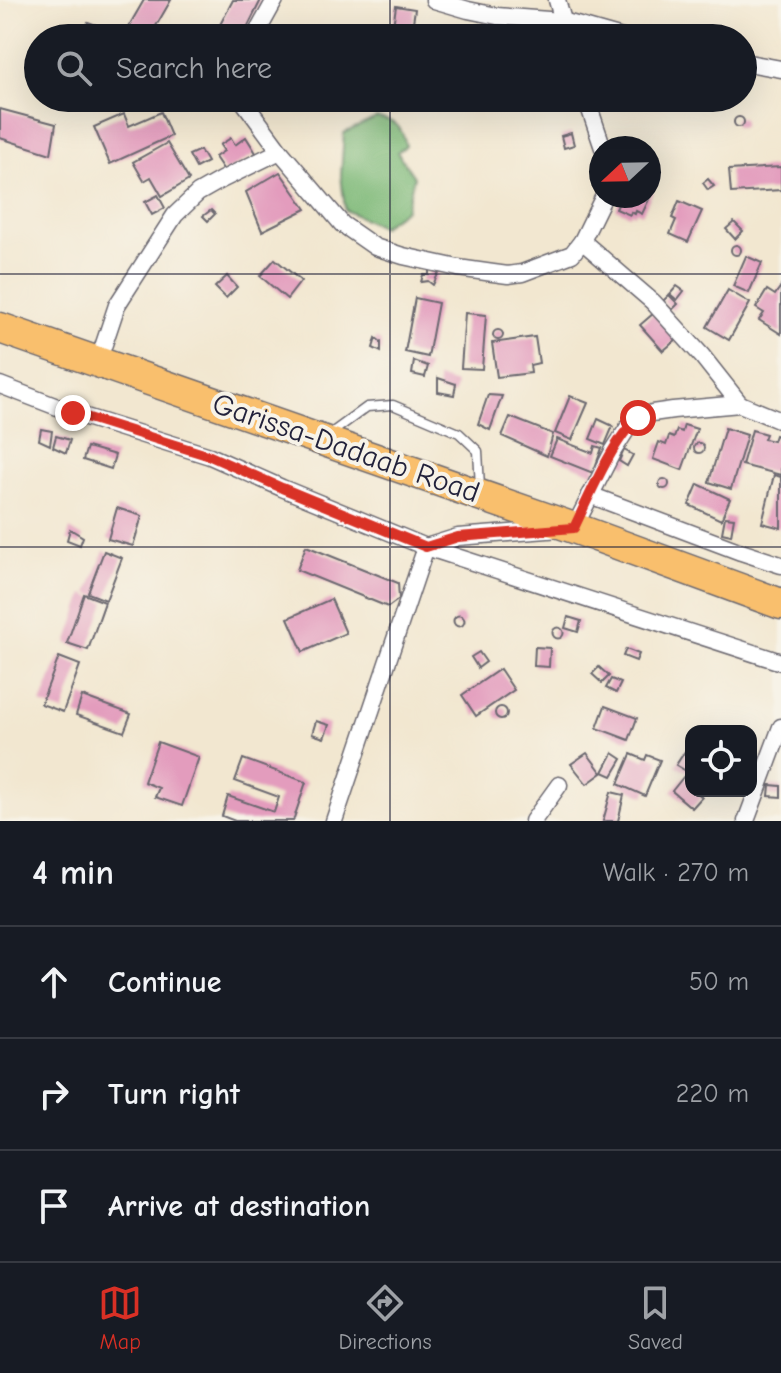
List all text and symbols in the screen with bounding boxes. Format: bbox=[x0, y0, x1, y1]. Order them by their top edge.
search box bbox=[24, 24, 757, 112]
icon: search bbox=[52, 46, 96, 90]
text: Search here bbox=[116, 51, 272, 86]
north arrow bbox=[589, 136, 661, 208]
street label: Garissa-Dadaab Road bbox=[208, 386, 484, 510]
route end bbox=[55, 395, 91, 431]
route start bbox=[620, 400, 656, 436]
map controls bbox=[685, 725, 757, 797]
button: locate bbox=[685, 725, 757, 797]
text: 4 min bbox=[32, 853, 114, 893]
text: Walk · 270 m bbox=[603, 858, 749, 888]
icon: ahead bbox=[32, 960, 76, 1004]
text: Continue bbox=[108, 965, 222, 1000]
text: 50 m bbox=[689, 967, 749, 997]
icon: right bbox=[32, 1072, 76, 1116]
text: Turn right bbox=[108, 1077, 240, 1112]
text: 220 m bbox=[676, 1079, 749, 1109]
icon: arrive bbox=[32, 1184, 76, 1228]
text: Arrive at destination bbox=[108, 1189, 370, 1224]
tab: Map bbox=[98, 1281, 142, 1355]
tab: Directions bbox=[339, 1281, 432, 1355]
tab: Saved bbox=[628, 1281, 683, 1355]

